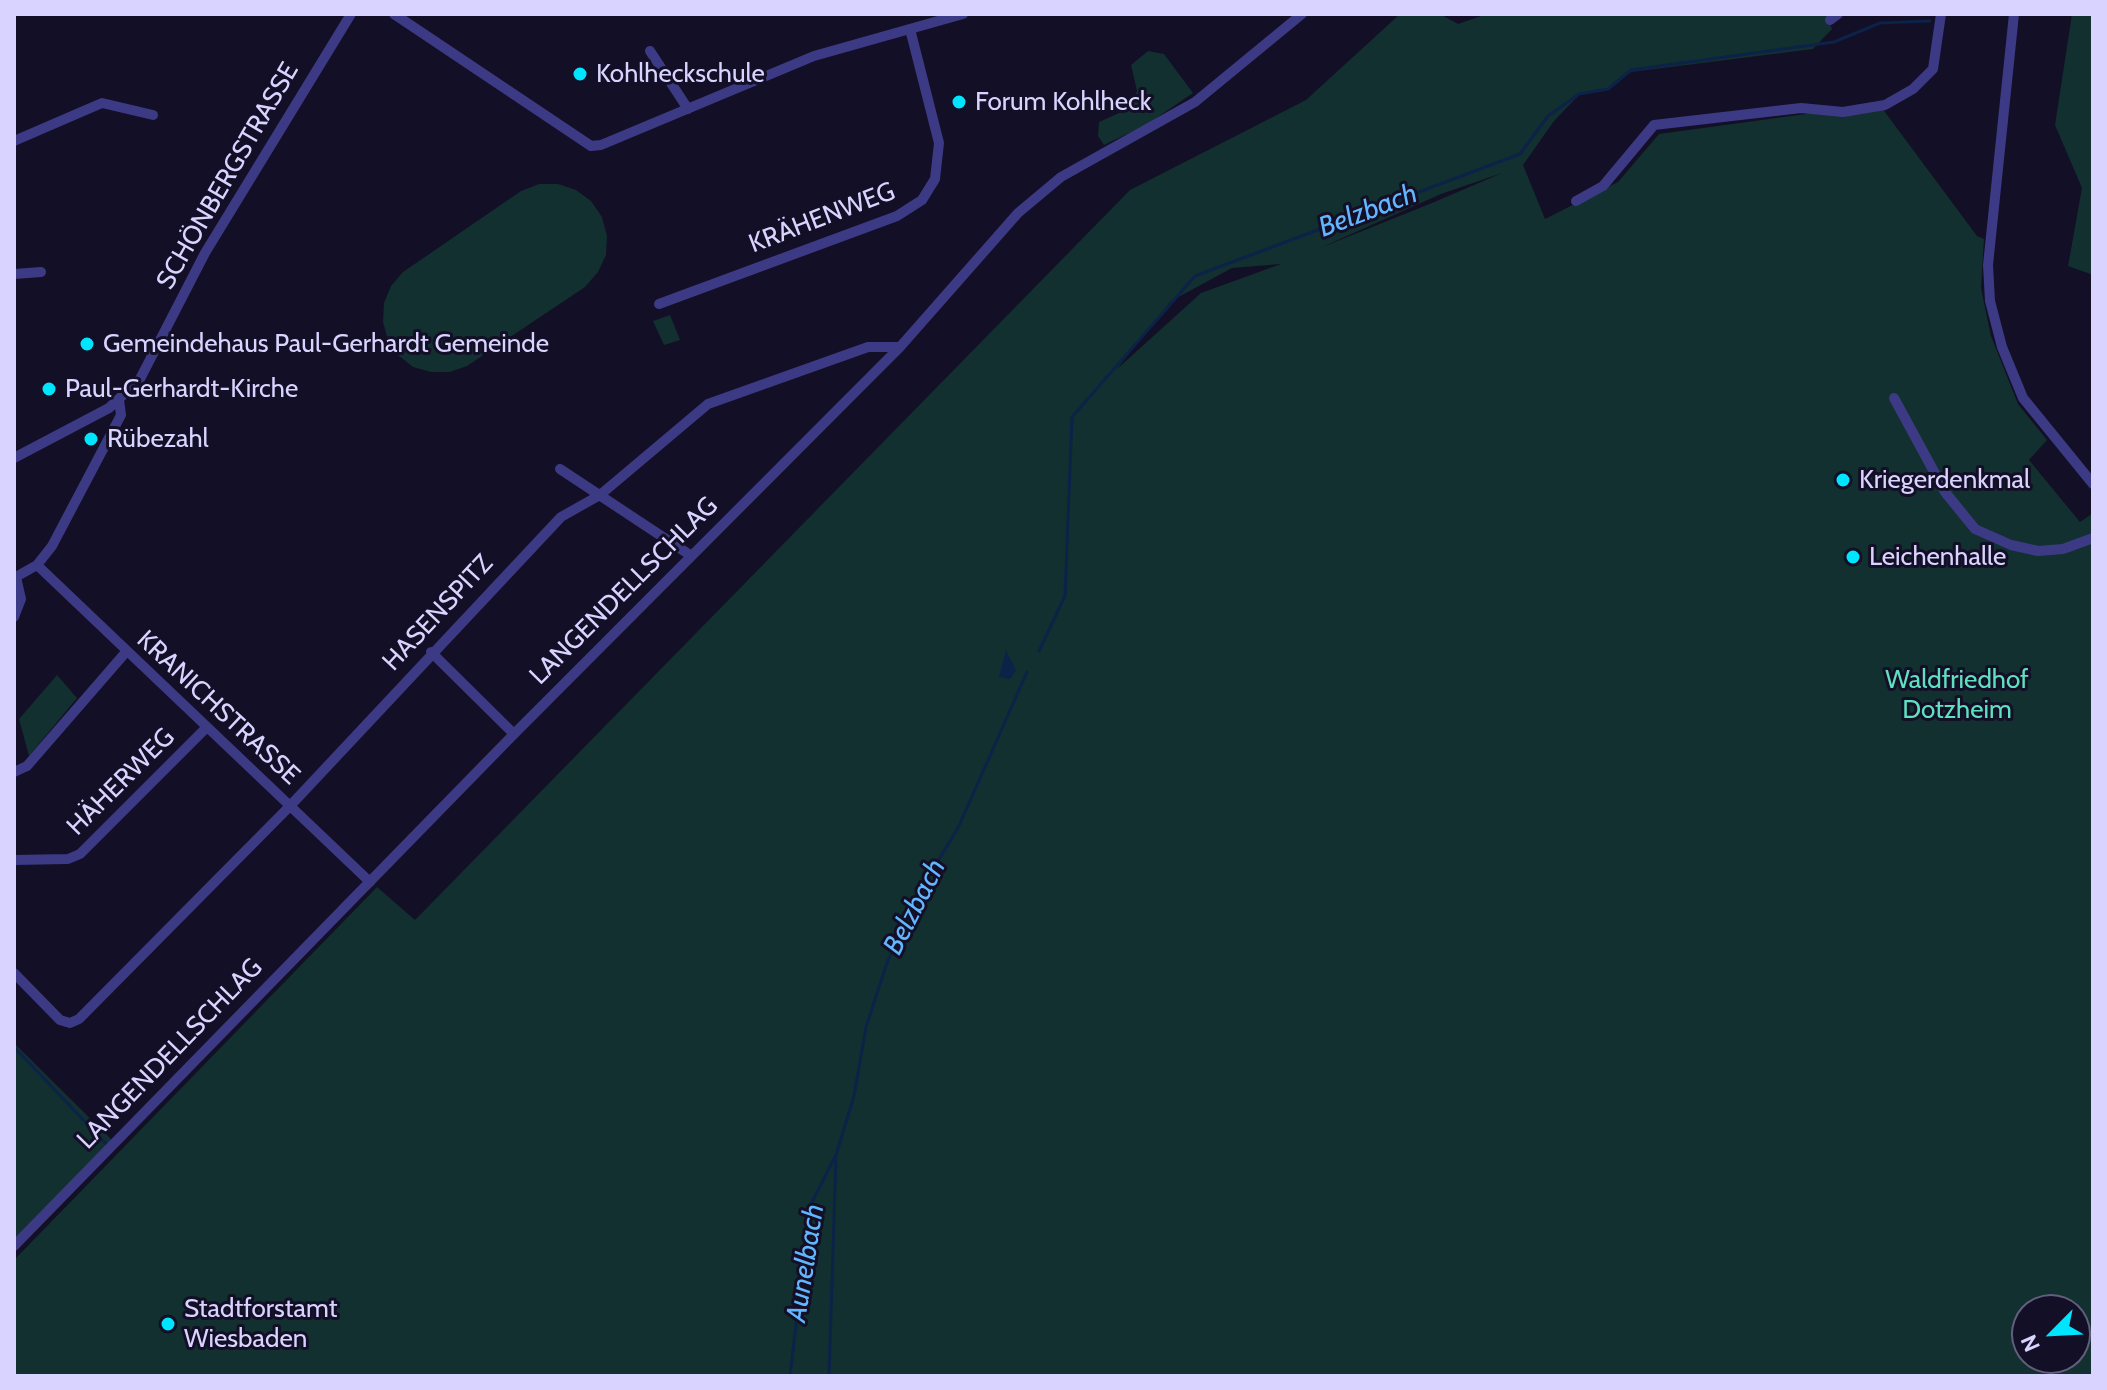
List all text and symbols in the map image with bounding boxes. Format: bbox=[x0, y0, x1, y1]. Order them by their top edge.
street label: SCHÖNBERGSTRASSE bbox=[150, 57, 306, 295]
place label: Kohlheckschule bbox=[596, 58, 765, 90]
marker: Kohlheckschule bbox=[571, 65, 589, 83]
place label: Forum Kohlheck bbox=[975, 86, 1151, 118]
marker: Forum Kohlheck bbox=[950, 93, 968, 111]
street label: KRÄHENWEG bbox=[745, 176, 899, 260]
water label: Belzbach bbox=[1314, 177, 1422, 245]
place label: Gemeindehaus Paul-Gerhardt Gemeinde bbox=[103, 328, 549, 360]
marker: Gemeindehaus Paul-Gerhardt Gemeinde bbox=[78, 335, 96, 353]
place label: Paul-Gerhardt-Kirche bbox=[65, 373, 298, 405]
marker: Paul-Gerhardt-Kirche bbox=[40, 380, 58, 398]
place label: Rübezahl bbox=[107, 423, 209, 455]
marker: Rübezahl bbox=[82, 430, 100, 448]
place label: Kriegerdenkmal bbox=[1859, 464, 2030, 496]
marker: Kriegerdenkmal bbox=[1834, 471, 1852, 489]
street label: LANGENDELLSCHLAG bbox=[524, 491, 724, 691]
place label: Leichenhalle bbox=[1869, 541, 2006, 573]
marker: Leichenhalle bbox=[1844, 548, 1862, 566]
street label: HASENSPITZ bbox=[376, 549, 500, 677]
street label: KRANICHSTRASSE bbox=[130, 625, 306, 791]
park label: Waldfriedhof Dotzheim bbox=[1885, 664, 2029, 726]
street label: HÄHERWEG bbox=[61, 722, 181, 842]
water label: Belzbach bbox=[877, 854, 953, 960]
street label: LANGENDELLSCHLAG bbox=[71, 952, 269, 1156]
water label: Aunelbach bbox=[780, 1202, 832, 1324]
place label: Stadtforstamt Wiesbaden bbox=[184, 1293, 337, 1354]
north arrow bbox=[2011, 1294, 2091, 1374]
marker: Stadtforstamt Wiesbaden bbox=[159, 1315, 177, 1333]
text: N bbox=[2015, 1331, 2046, 1356]

